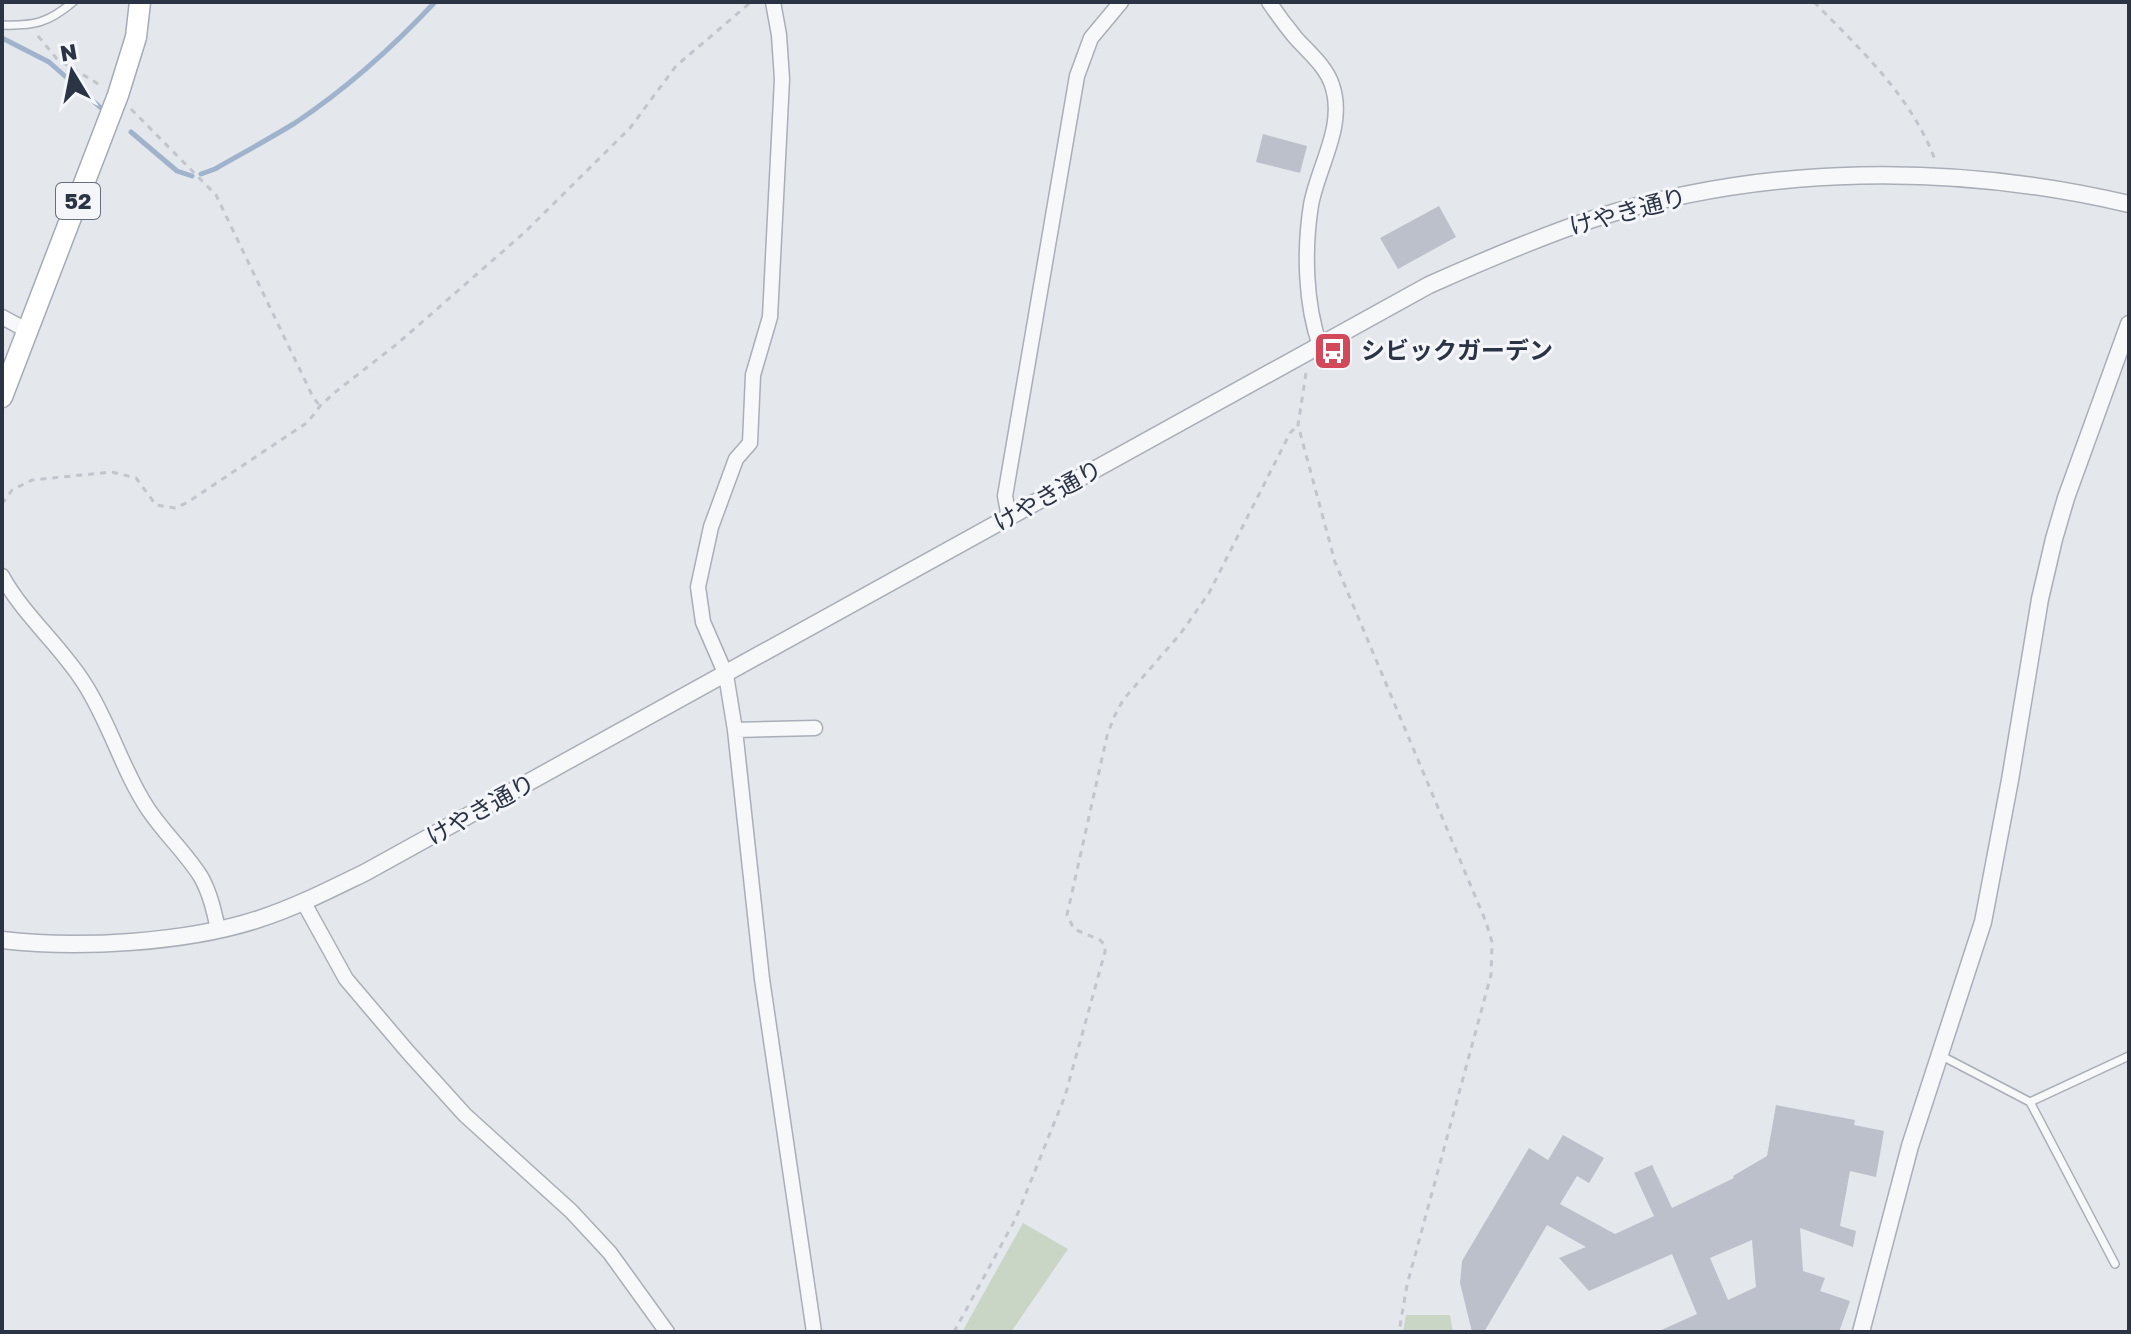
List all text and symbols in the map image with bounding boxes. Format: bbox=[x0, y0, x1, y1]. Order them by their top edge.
north arrow bbox=[32, 32, 112, 112]
text: N bbox=[58, 37, 79, 67]
street label: けやき通り bbox=[1566, 181, 1689, 240]
road number: 52 bbox=[56, 183, 100, 219]
bus stop icon: シビックガーデン bbox=[1312, 330, 1354, 372]
place label: シビックガーデン bbox=[1361, 335, 1553, 364]
street label: けやき通り bbox=[988, 453, 1107, 536]
street label: けやき通り bbox=[421, 767, 540, 850]

